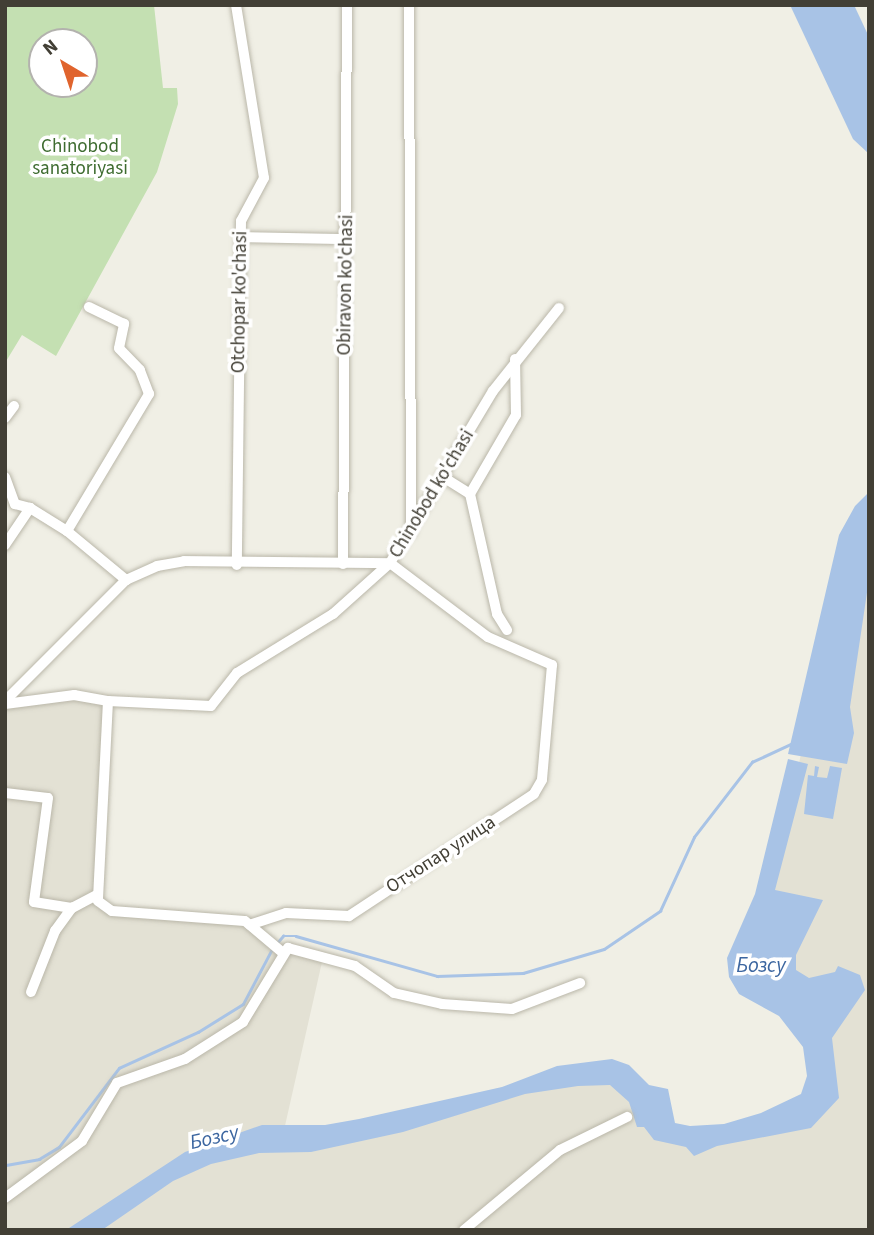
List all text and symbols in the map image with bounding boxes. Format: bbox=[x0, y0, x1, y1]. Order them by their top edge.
north arrow bbox=[28, 28, 98, 98]
text: N bbox=[37, 33, 64, 62]
park label: Chinobod sanatoriyasi bbox=[32, 136, 128, 180]
street label: Obiravon ko'chasi bbox=[333, 214, 359, 356]
street label: Otchopar ko'chasi bbox=[227, 231, 253, 373]
street label: Chinobod ko'chasi bbox=[385, 426, 479, 562]
street label: Отчопар улица bbox=[382, 811, 500, 899]
water label: Бозсу bbox=[736, 952, 786, 978]
water label: Бозсу bbox=[187, 1119, 241, 1155]

